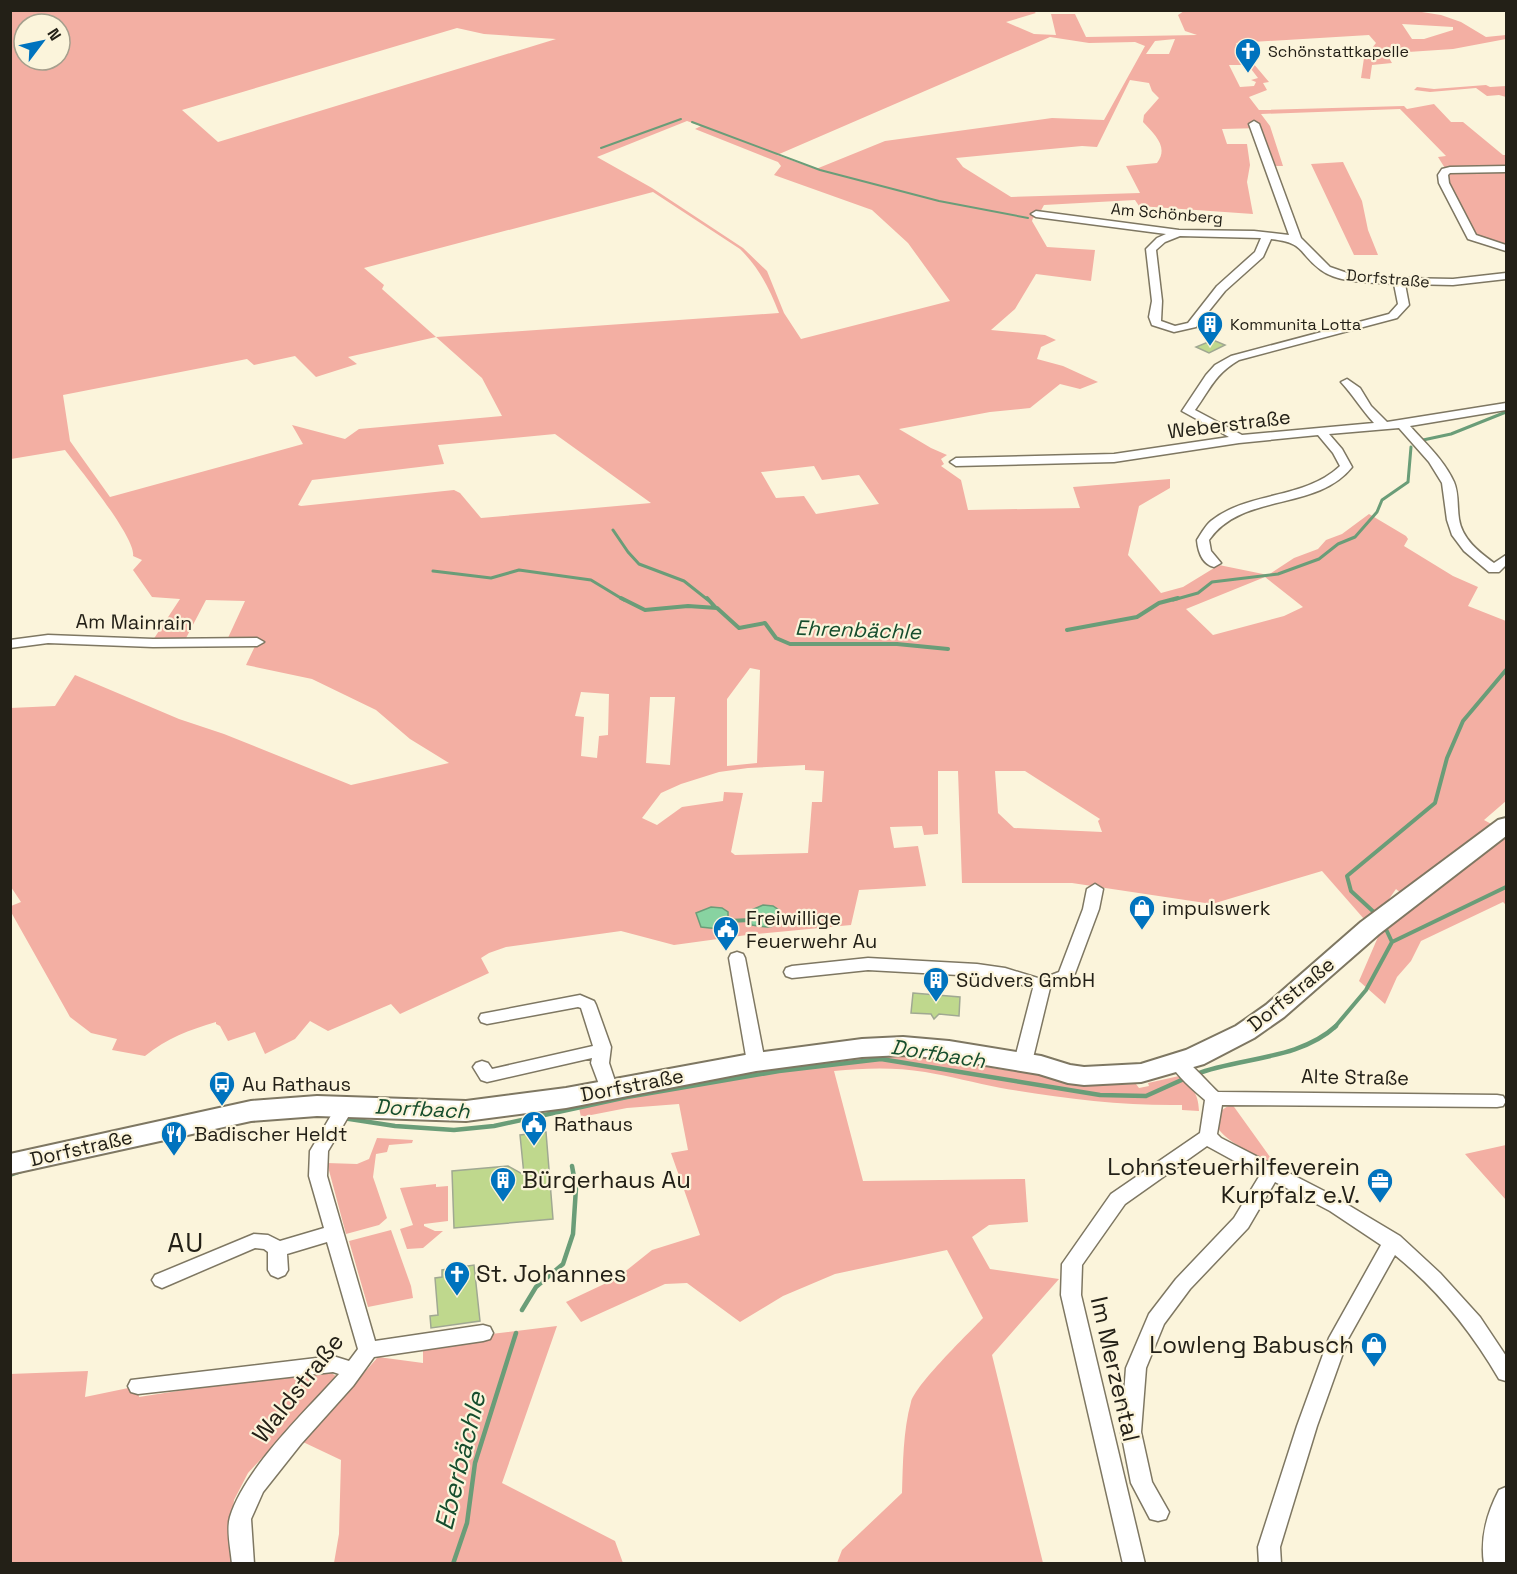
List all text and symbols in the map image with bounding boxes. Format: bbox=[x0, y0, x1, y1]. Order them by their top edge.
north arrow bbox=[12, 12, 72, 72]
text: N bbox=[43, 24, 66, 44]
church icon: Schönstattkapelle bbox=[1233, 36, 1263, 74]
place label: Schönstattkapelle bbox=[1268, 41, 1409, 62]
street label: Am Schönberg bbox=[1110, 198, 1224, 229]
street label: Dorfstraße bbox=[1345, 264, 1431, 293]
building icon: Kommunita Lotta bbox=[1195, 309, 1225, 347]
place label: Kommunita Lotta bbox=[1230, 314, 1361, 335]
street label: Weberstraße bbox=[1166, 404, 1292, 444]
street label: Am Mainrain bbox=[75, 608, 193, 636]
water label: Ehrenbächle bbox=[795, 614, 923, 645]
shop icon: impulswerk bbox=[1127, 893, 1157, 931]
place label: impulswerk bbox=[1162, 895, 1271, 921]
place label: Freiwillige Feuerwehr Au bbox=[746, 905, 877, 954]
public building icon: Freiwillige Feuerwehr Au bbox=[711, 914, 741, 952]
street label: Dorfstraße bbox=[1242, 951, 1340, 1037]
building icon: Südvers GmbH bbox=[921, 965, 951, 1003]
place label: Südvers GmbH bbox=[956, 967, 1095, 993]
water label: Dorfbach bbox=[889, 1033, 988, 1074]
street label: Dorfstraße bbox=[578, 1062, 686, 1108]
street label: Alte Straße bbox=[1301, 1063, 1409, 1091]
bus stop icon: Au Rathaus bbox=[207, 1069, 237, 1107]
place label: Au Rathaus bbox=[242, 1071, 351, 1097]
water label: Dorfbach bbox=[374, 1093, 471, 1125]
public building icon: Rathaus bbox=[519, 1109, 549, 1147]
place label: Rathaus bbox=[554, 1111, 633, 1137]
restaurant icon: Badischer Heldt bbox=[159, 1119, 189, 1157]
place label: Badischer Heldt bbox=[194, 1121, 347, 1147]
street label: Dorfstraße bbox=[27, 1124, 135, 1172]
place label: Lohnsteuerhilfeverein Kurpfalz e.V. bbox=[1107, 1151, 1360, 1210]
place label: Bürgerhaus Au bbox=[522, 1164, 691, 1195]
building icon: Bürgerhaus Au bbox=[488, 1165, 518, 1203]
office icon: Lohnsteuerhilfeverein Kurpfalz e.V. bbox=[1365, 1166, 1395, 1204]
district label: AU bbox=[167, 1225, 205, 1260]
place label: St. Johannes bbox=[476, 1258, 626, 1289]
church icon: St. Johannes bbox=[442, 1259, 472, 1297]
street label: Im Merzental bbox=[1084, 1293, 1147, 1444]
street label: Waldstraße bbox=[245, 1327, 350, 1449]
place label: Lowleng Babusch bbox=[1149, 1329, 1354, 1360]
shop icon: Lowleng Babusch bbox=[1359, 1330, 1389, 1368]
water label: Eberbächle bbox=[426, 1387, 494, 1534]

